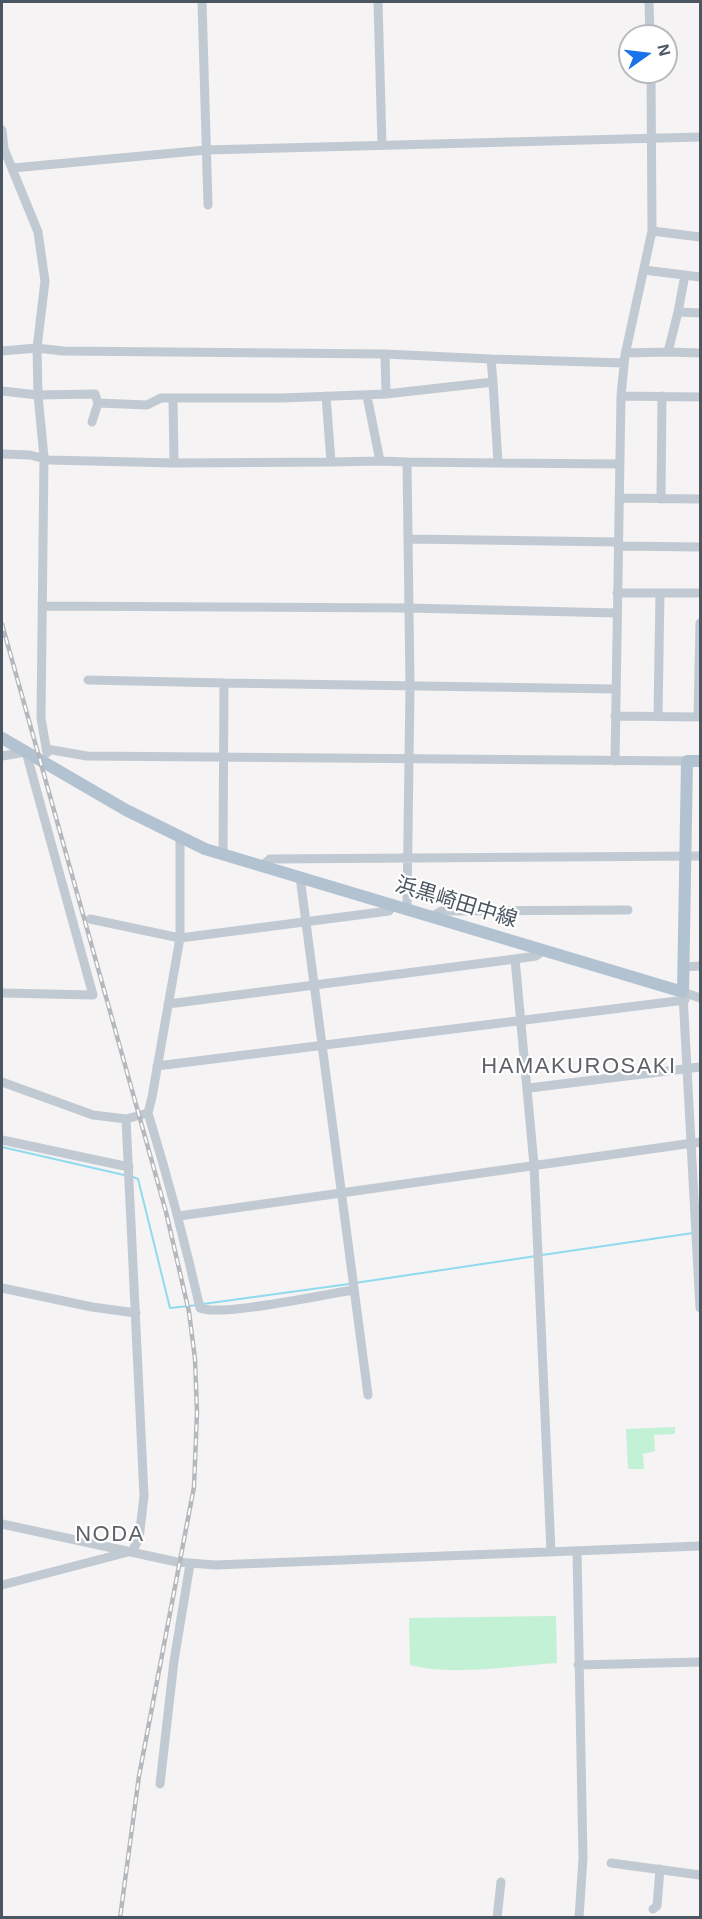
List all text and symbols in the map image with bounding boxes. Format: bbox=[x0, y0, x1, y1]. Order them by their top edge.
north arrow bbox=[618, 24, 678, 84]
text: N bbox=[654, 42, 674, 58]
street label: 浜黒崎田中線 bbox=[392, 873, 520, 933]
district label: HAMAKUROSAKI bbox=[481, 1054, 677, 1080]
district label: NODA bbox=[75, 1522, 145, 1548]

